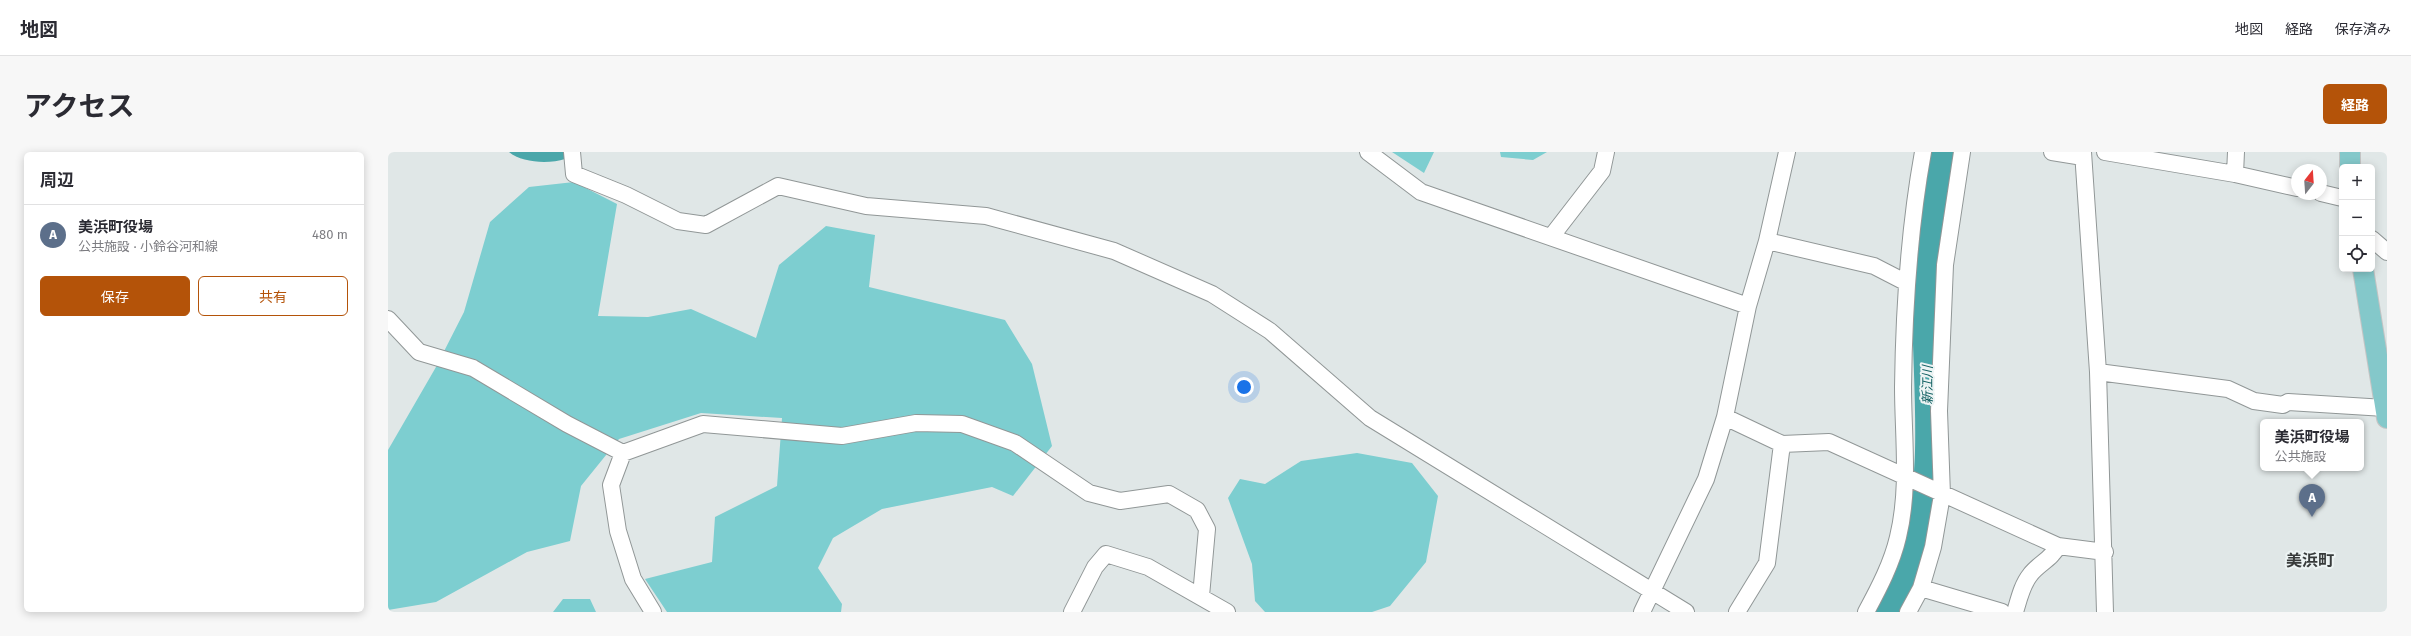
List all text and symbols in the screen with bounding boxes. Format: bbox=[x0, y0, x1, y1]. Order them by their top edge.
text: 地図 bbox=[20, 18, 58, 41]
text: 地図 bbox=[2235, 21, 2263, 38]
text: 経路 bbox=[2285, 21, 2313, 38]
text: 保存済み bbox=[2335, 21, 2391, 38]
button: 経路 bbox=[2323, 84, 2387, 124]
text: アクセス bbox=[24, 90, 135, 123]
north arrow bbox=[2291, 164, 2327, 200]
map controls bbox=[2339, 164, 2375, 272]
button: + bbox=[2339, 164, 2375, 200]
text: 周辺 bbox=[40, 170, 74, 191]
button: − bbox=[2339, 200, 2375, 236]
text: 美浜町役場 bbox=[78, 218, 153, 236]
text: A bbox=[49, 227, 57, 242]
text: 480 m bbox=[312, 227, 348, 242]
button: locate bbox=[2339, 236, 2375, 272]
text: 公共施設 · 小鈴谷河和線 bbox=[78, 239, 218, 254]
button: 保存 bbox=[40, 276, 190, 316]
button: 共有 bbox=[198, 276, 348, 316]
water label: 新江川 bbox=[1920, 364, 1935, 405]
your location bbox=[1234, 377, 1254, 397]
popup bbox=[2260, 419, 2364, 471]
text: 美浜町役場 bbox=[2274, 428, 2350, 446]
text: 公共施設 bbox=[2274, 449, 2327, 464]
pin: A bbox=[2299, 484, 2325, 517]
district label: 美浜町 bbox=[2286, 551, 2334, 570]

